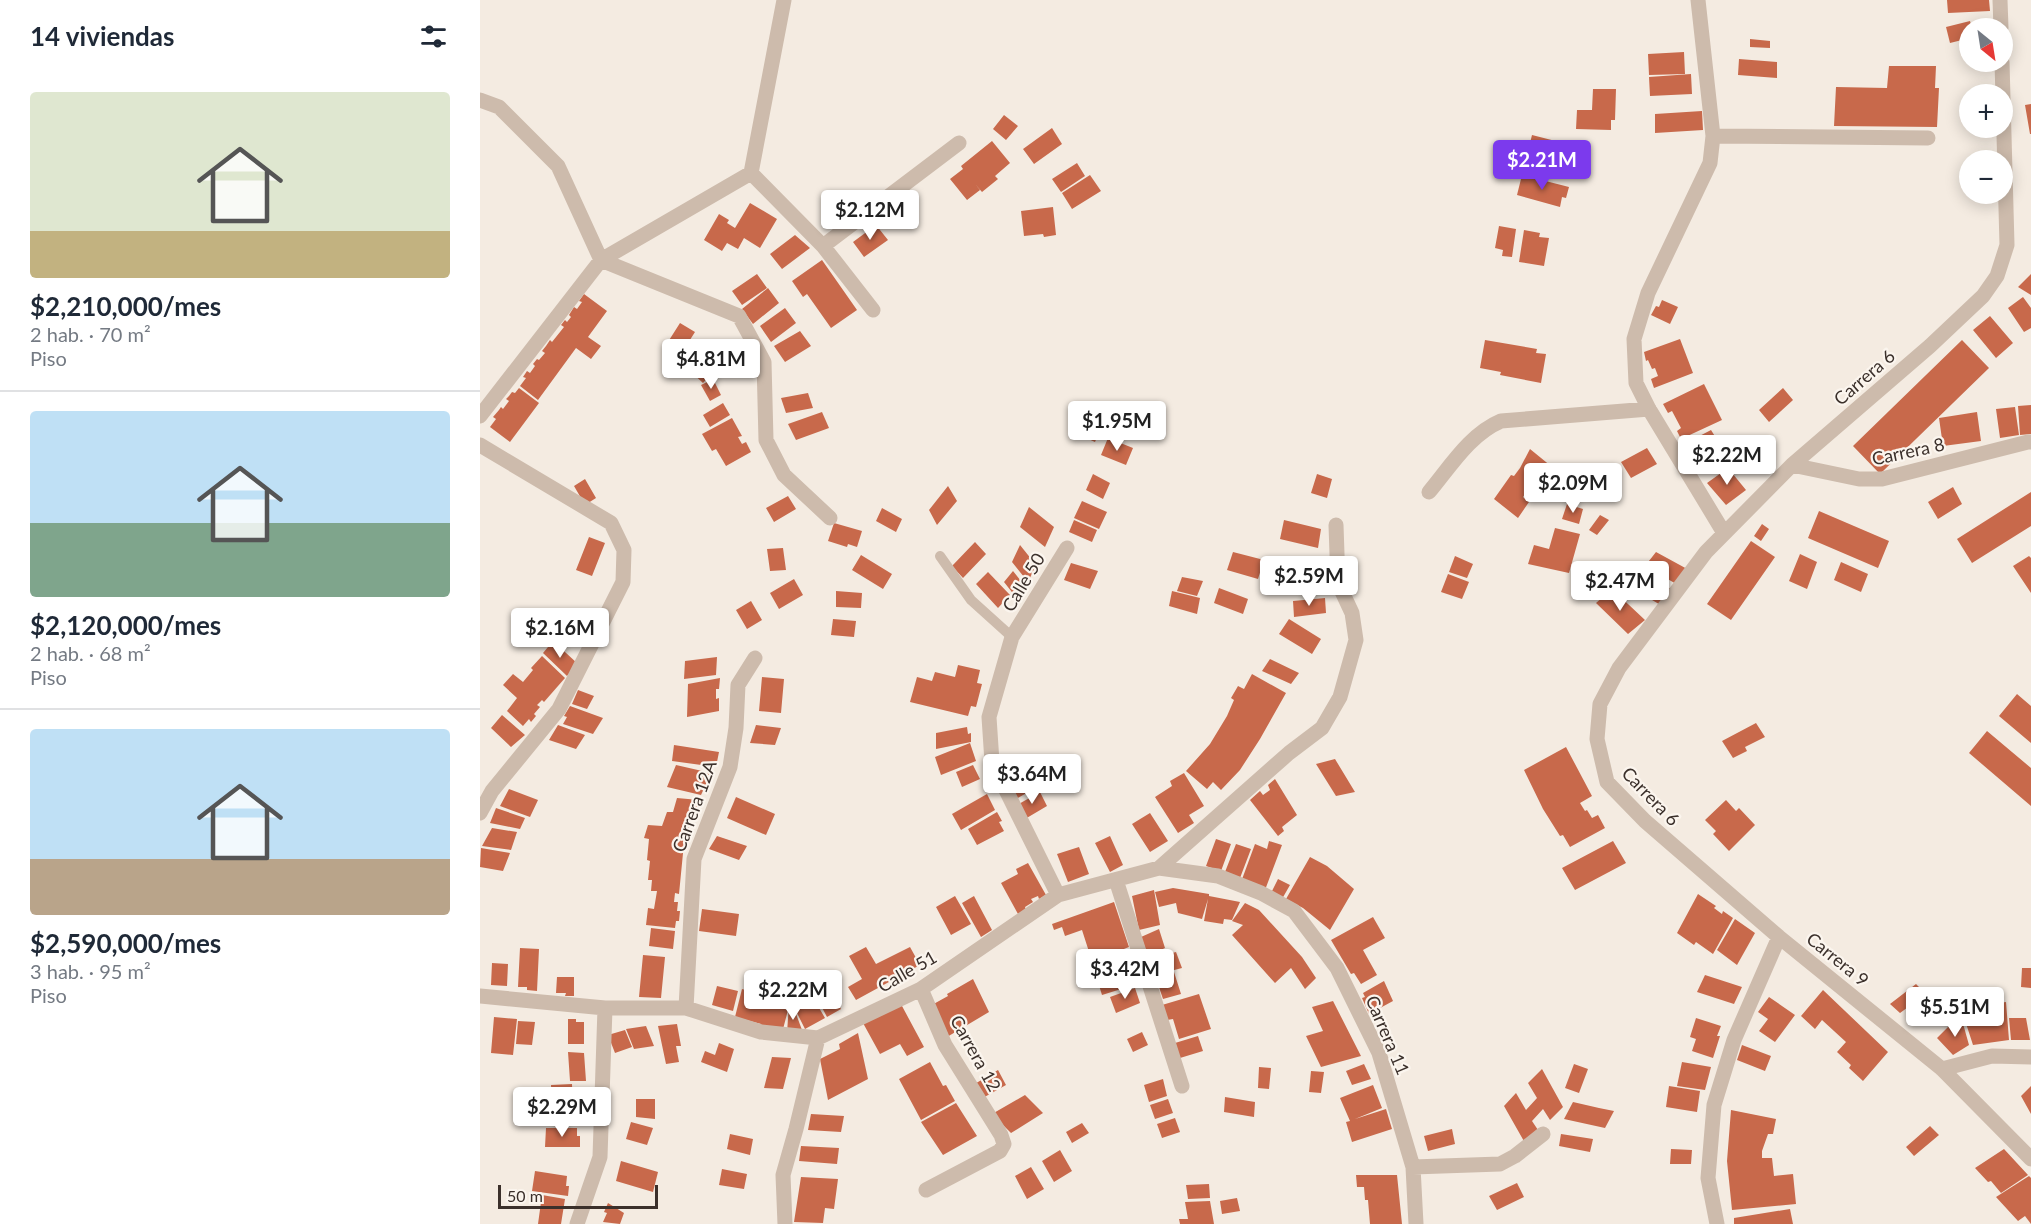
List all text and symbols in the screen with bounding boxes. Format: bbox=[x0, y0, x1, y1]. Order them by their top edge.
north arrow bbox=[1959, 18, 2013, 72]
map controls bbox=[1959, 18, 2013, 204]
text: 14 viviendas bbox=[30, 20, 174, 52]
icon: filters bbox=[417, 20, 450, 53]
button: + bbox=[1959, 84, 2013, 138]
icon: home bbox=[186, 131, 294, 239]
pin: $2.21M bbox=[1493, 140, 1591, 191]
text: $2.21M bbox=[1507, 147, 1577, 171]
button: − bbox=[1959, 150, 2013, 204]
pin: $2.12M bbox=[821, 190, 919, 241]
text: $2.12M bbox=[835, 197, 905, 221]
text: $2,210,000/mes bbox=[30, 290, 221, 322]
text: 2 hab. · 70 m² bbox=[30, 322, 151, 346]
pin: $4.81M bbox=[662, 339, 760, 390]
street label: Carrera 6 bbox=[1829, 345, 1899, 409]
text: Piso bbox=[30, 346, 67, 370]
text: $4.81M bbox=[676, 346, 746, 370]
pin: $1.95M bbox=[1068, 401, 1166, 452]
text: $1.95M bbox=[1082, 408, 1152, 432]
street label: Carrera 8 bbox=[1870, 433, 1946, 469]
pin: $2.22M bbox=[1678, 435, 1776, 486]
text: $2.22M bbox=[1692, 442, 1762, 466]
icon: home bbox=[186, 450, 294, 558]
pin: $2.09M bbox=[1524, 463, 1622, 514]
text: $2.09M bbox=[1538, 470, 1608, 494]
street label: Calle 50 bbox=[997, 549, 1049, 615]
pin: $2.59M bbox=[1260, 556, 1358, 607]
pin: $2.47M bbox=[1571, 561, 1669, 612]
text: $2.59M bbox=[1274, 563, 1344, 587]
text: $2.47M bbox=[1585, 568, 1655, 592]
pin: $2.16M bbox=[511, 608, 609, 659]
text: $2,120,000/mes bbox=[30, 609, 221, 641]
text: $2.16M bbox=[525, 615, 595, 639]
text: 2 hab. · 68 m² bbox=[30, 641, 151, 665]
text: Piso bbox=[30, 665, 67, 689]
pin: $3.64M bbox=[983, 754, 1081, 805]
street label: Carrera 12A bbox=[667, 756, 721, 855]
text: $3.64M bbox=[997, 761, 1067, 785]
street label: Carrera 6 bbox=[1618, 762, 1684, 830]
icon: home bbox=[186, 768, 294, 876]
text: $2,590,000/mes bbox=[30, 927, 221, 959]
street label: Carrera 9 bbox=[1802, 927, 1874, 991]
street label: Calle 51 bbox=[874, 945, 940, 997]
pin: $3.42M bbox=[1076, 949, 1174, 1000]
text: $3.42M bbox=[1090, 956, 1160, 980]
text: 3 hab. · 95 m² bbox=[30, 959, 151, 983]
pin: $2.22M bbox=[744, 970, 842, 1021]
text: $2.22M bbox=[758, 977, 828, 1001]
text: Piso bbox=[30, 983, 67, 1007]
pin: $5.51M bbox=[1906, 987, 2004, 1038]
street label: Carrera 11 bbox=[1361, 992, 1415, 1078]
text: $5.51M bbox=[1920, 994, 1990, 1018]
street label: Carrera 12 bbox=[946, 1011, 1006, 1095]
pin: $2.29M bbox=[513, 1087, 611, 1138]
text: $2.29M bbox=[527, 1094, 597, 1118]
scale bar bbox=[498, 1182, 658, 1210]
text: 50 m bbox=[507, 1186, 543, 1205]

